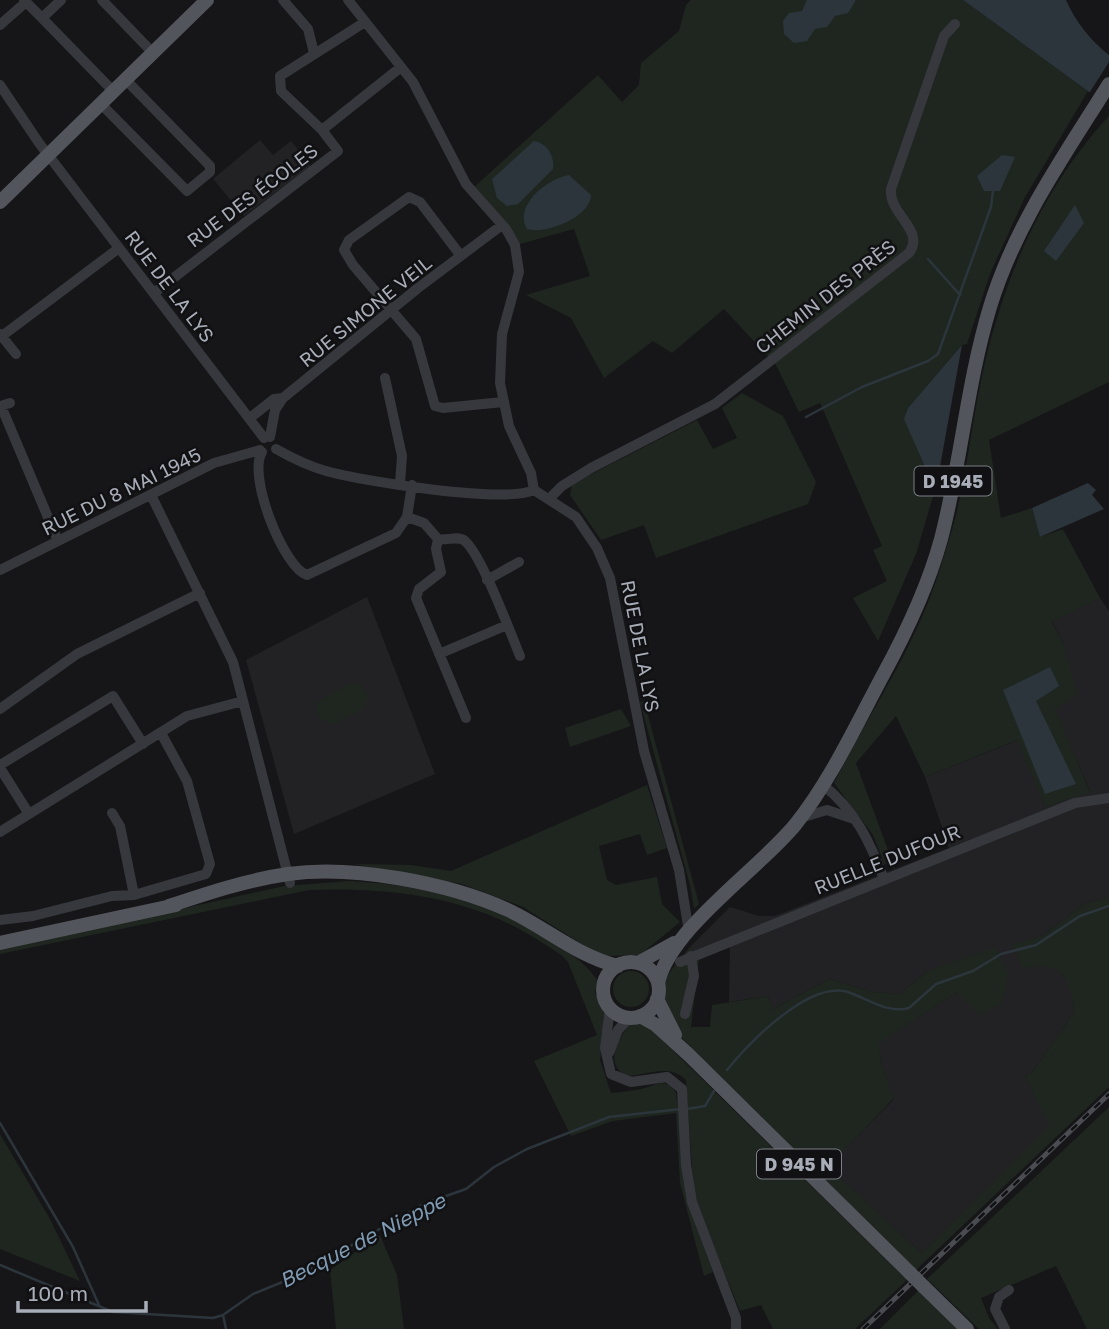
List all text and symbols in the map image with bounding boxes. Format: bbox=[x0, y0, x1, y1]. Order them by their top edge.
street label: RUE DES ÉCOLES bbox=[182, 138, 322, 252]
street label: RUE DE LA LYS bbox=[121, 226, 219, 346]
street label: CHEMIN DES PRÈS bbox=[750, 234, 900, 358]
street label: RUE SIMONE VEIL bbox=[294, 251, 436, 371]
street label: RUE DU 8 MAI 1945 bbox=[38, 442, 204, 540]
road number: D 1945 bbox=[914, 466, 992, 495]
street label: RUE DE LA LYS bbox=[617, 578, 665, 714]
street label: RUELLE DUFOUR bbox=[811, 819, 963, 899]
road number: D 945 N bbox=[757, 1149, 841, 1178]
water label: Becque de Nieppe bbox=[275, 1186, 451, 1293]
scale bar bbox=[18, 1270, 145, 1314]
text: 100 m bbox=[28, 1280, 88, 1306]

